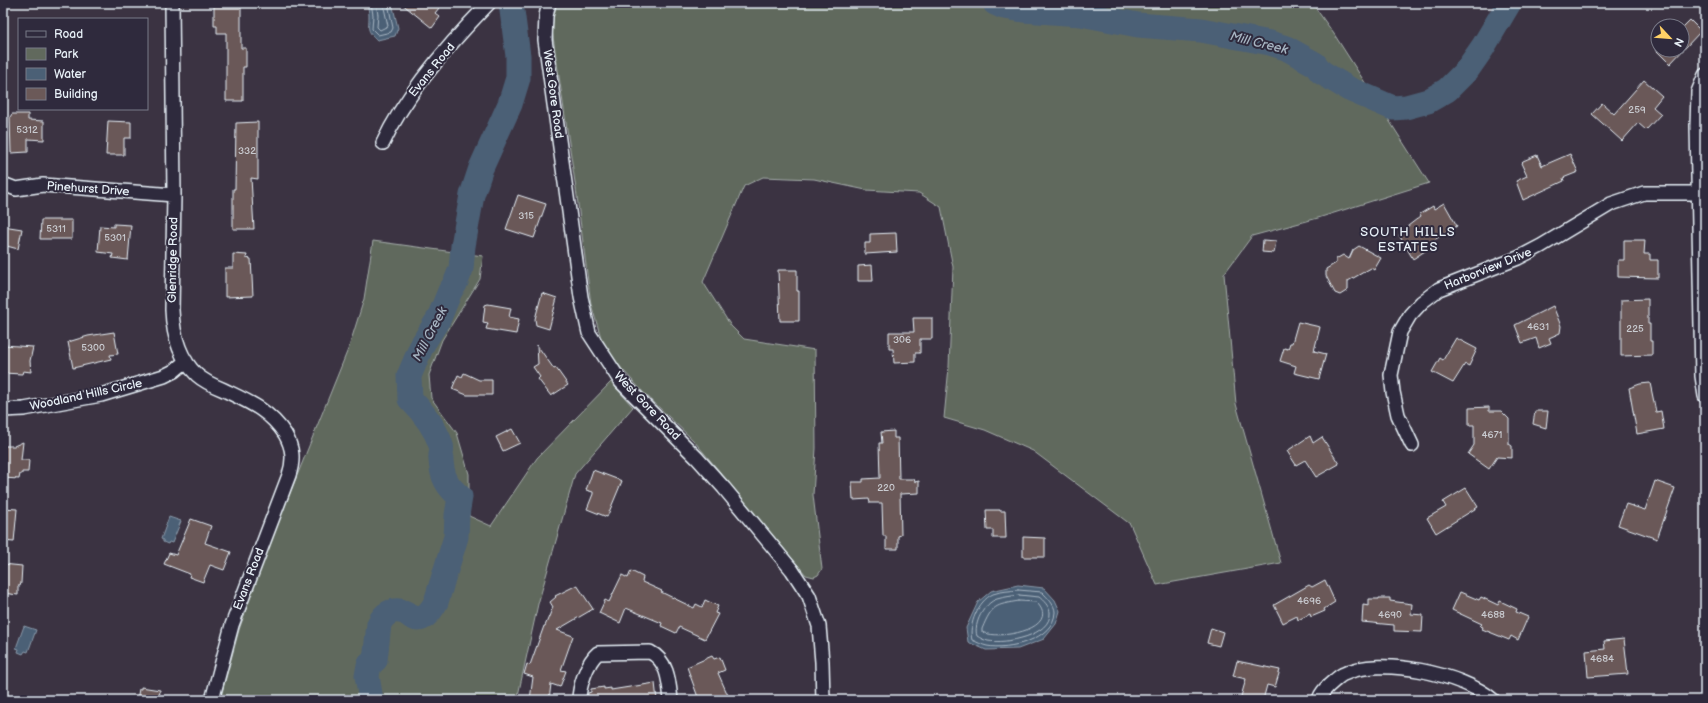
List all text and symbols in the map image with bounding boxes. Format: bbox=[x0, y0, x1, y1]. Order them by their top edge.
legend bbox=[18, 18, 148, 110]
north arrow bbox=[1650, 18, 1690, 58]
text: Road bbox=[54, 27, 83, 42]
water label: Mill Creek bbox=[1228, 28, 1290, 58]
text: N bbox=[1671, 36, 1686, 49]
street label: Evans Road bbox=[406, 40, 458, 100]
text: Park bbox=[54, 47, 78, 62]
street label: West Gore Road bbox=[539, 49, 567, 139]
text: Water bbox=[54, 67, 86, 82]
text: Building bbox=[54, 87, 98, 102]
house number: 259 bbox=[1628, 104, 1646, 116]
house number: 5312 bbox=[16, 124, 38, 136]
house number: 332 bbox=[238, 145, 256, 157]
street label: Pinehurst Drive bbox=[46, 179, 130, 199]
house number: 315 bbox=[518, 210, 534, 222]
street label: Glenridge Road bbox=[165, 217, 181, 303]
house number: 5311 bbox=[46, 223, 66, 235]
district label: SOUTH HILLS ESTATES bbox=[1360, 224, 1456, 255]
house number: 5301 bbox=[104, 232, 126, 244]
street label: Harborview Drive bbox=[1442, 245, 1534, 293]
water label: Mill Creek bbox=[409, 304, 451, 364]
house number: 4631 bbox=[1527, 321, 1549, 333]
house number: 225 bbox=[1626, 323, 1644, 335]
house number: 306 bbox=[893, 334, 911, 346]
house number: 5300 bbox=[81, 342, 105, 354]
street label: West Gore Road bbox=[611, 369, 684, 443]
street label: Woodland Hills Circle bbox=[28, 376, 144, 414]
house number: 4671 bbox=[1482, 429, 1503, 441]
house number: 220 bbox=[877, 482, 895, 494]
street label: Evans Road bbox=[230, 546, 268, 612]
house number: 4696 bbox=[1297, 595, 1321, 607]
house number: 4690 bbox=[1378, 609, 1402, 621]
house number: 4688 bbox=[1481, 609, 1505, 621]
house number: 4684 bbox=[1590, 653, 1614, 665]

